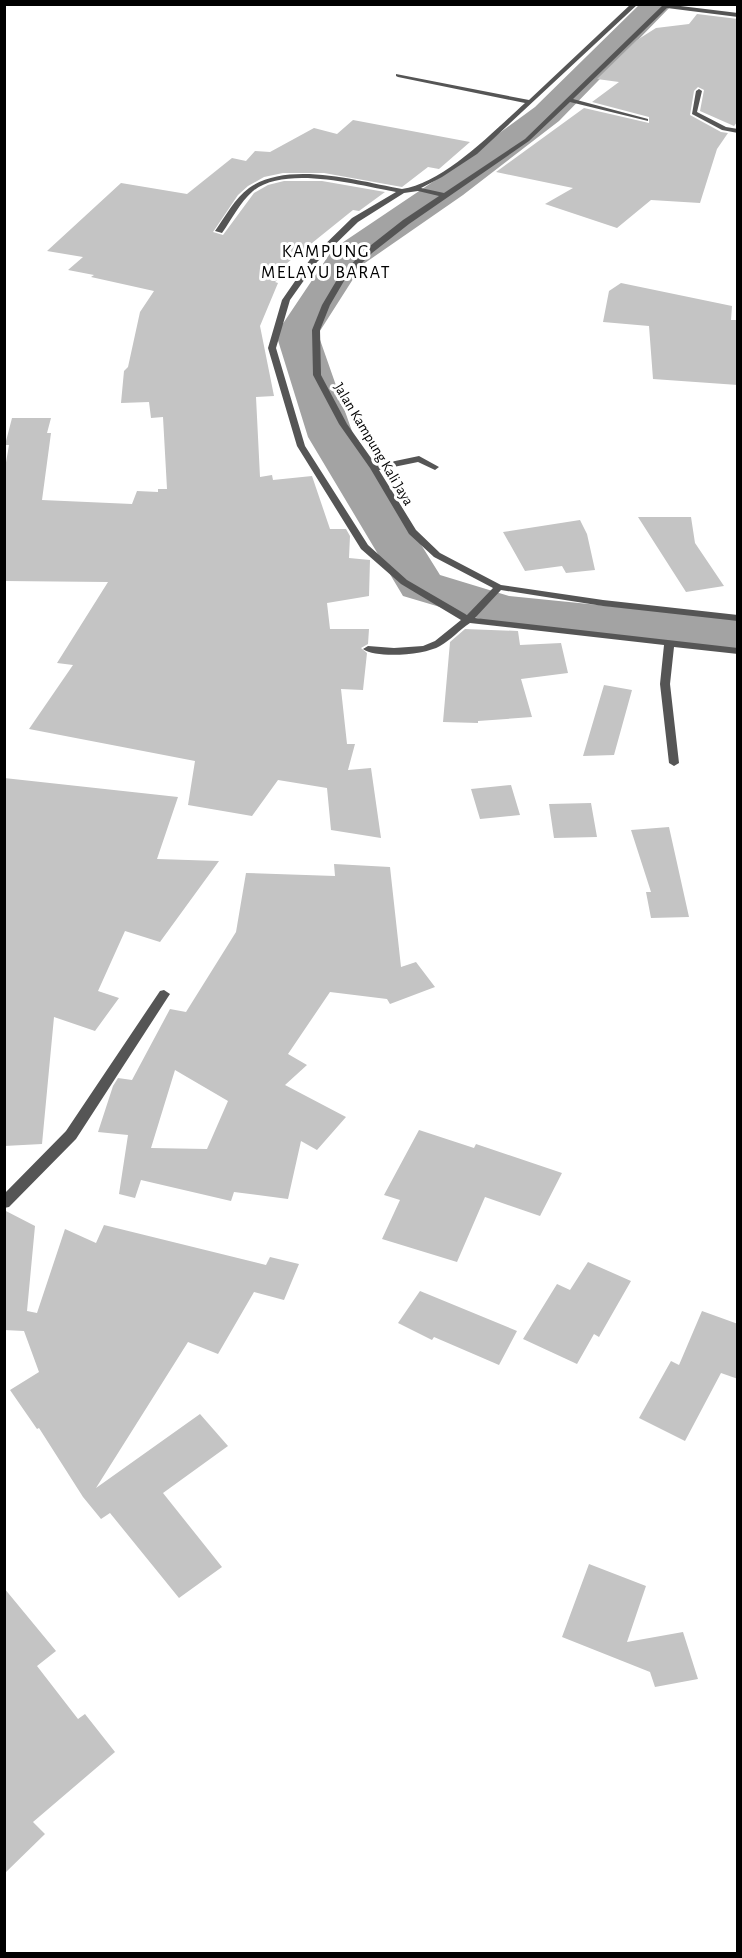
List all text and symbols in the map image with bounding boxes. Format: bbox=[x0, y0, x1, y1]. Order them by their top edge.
district label: KAMPUNG MELAYU BARAT bbox=[261, 243, 391, 282]
street label: Jalan Kampung Kali Jaya bbox=[331, 380, 416, 508]

